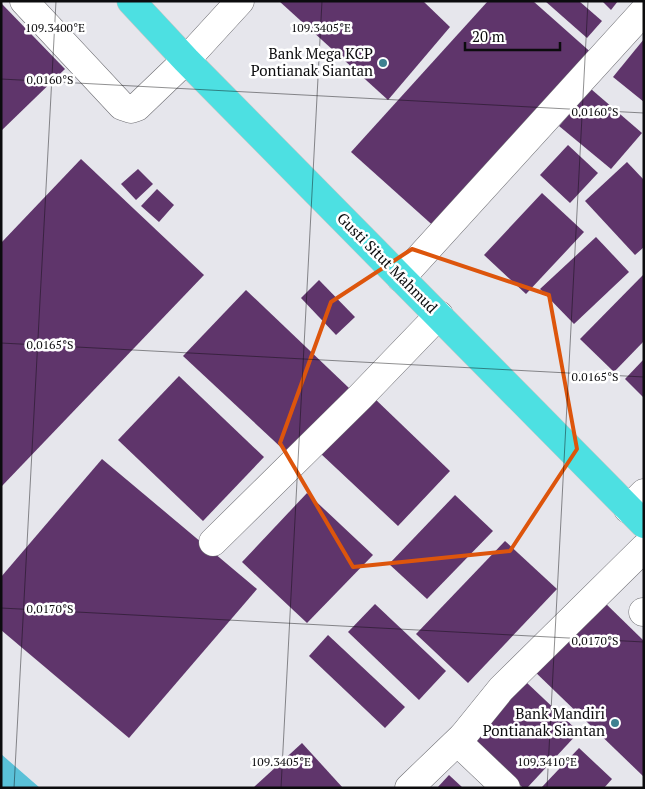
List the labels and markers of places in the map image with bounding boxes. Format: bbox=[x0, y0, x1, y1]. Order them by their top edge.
place label: Bank Mega KCP Pontianak Siantan bbox=[251, 43, 373, 80]
marker: Bank Mega KCP Pontianak Siantan bbox=[377, 57, 389, 69]
place label: Bank Mandiri Pontianak Siantan bbox=[483, 703, 605, 740]
marker: Bank Mandiri Pontianak Siantan bbox=[609, 717, 621, 729]

